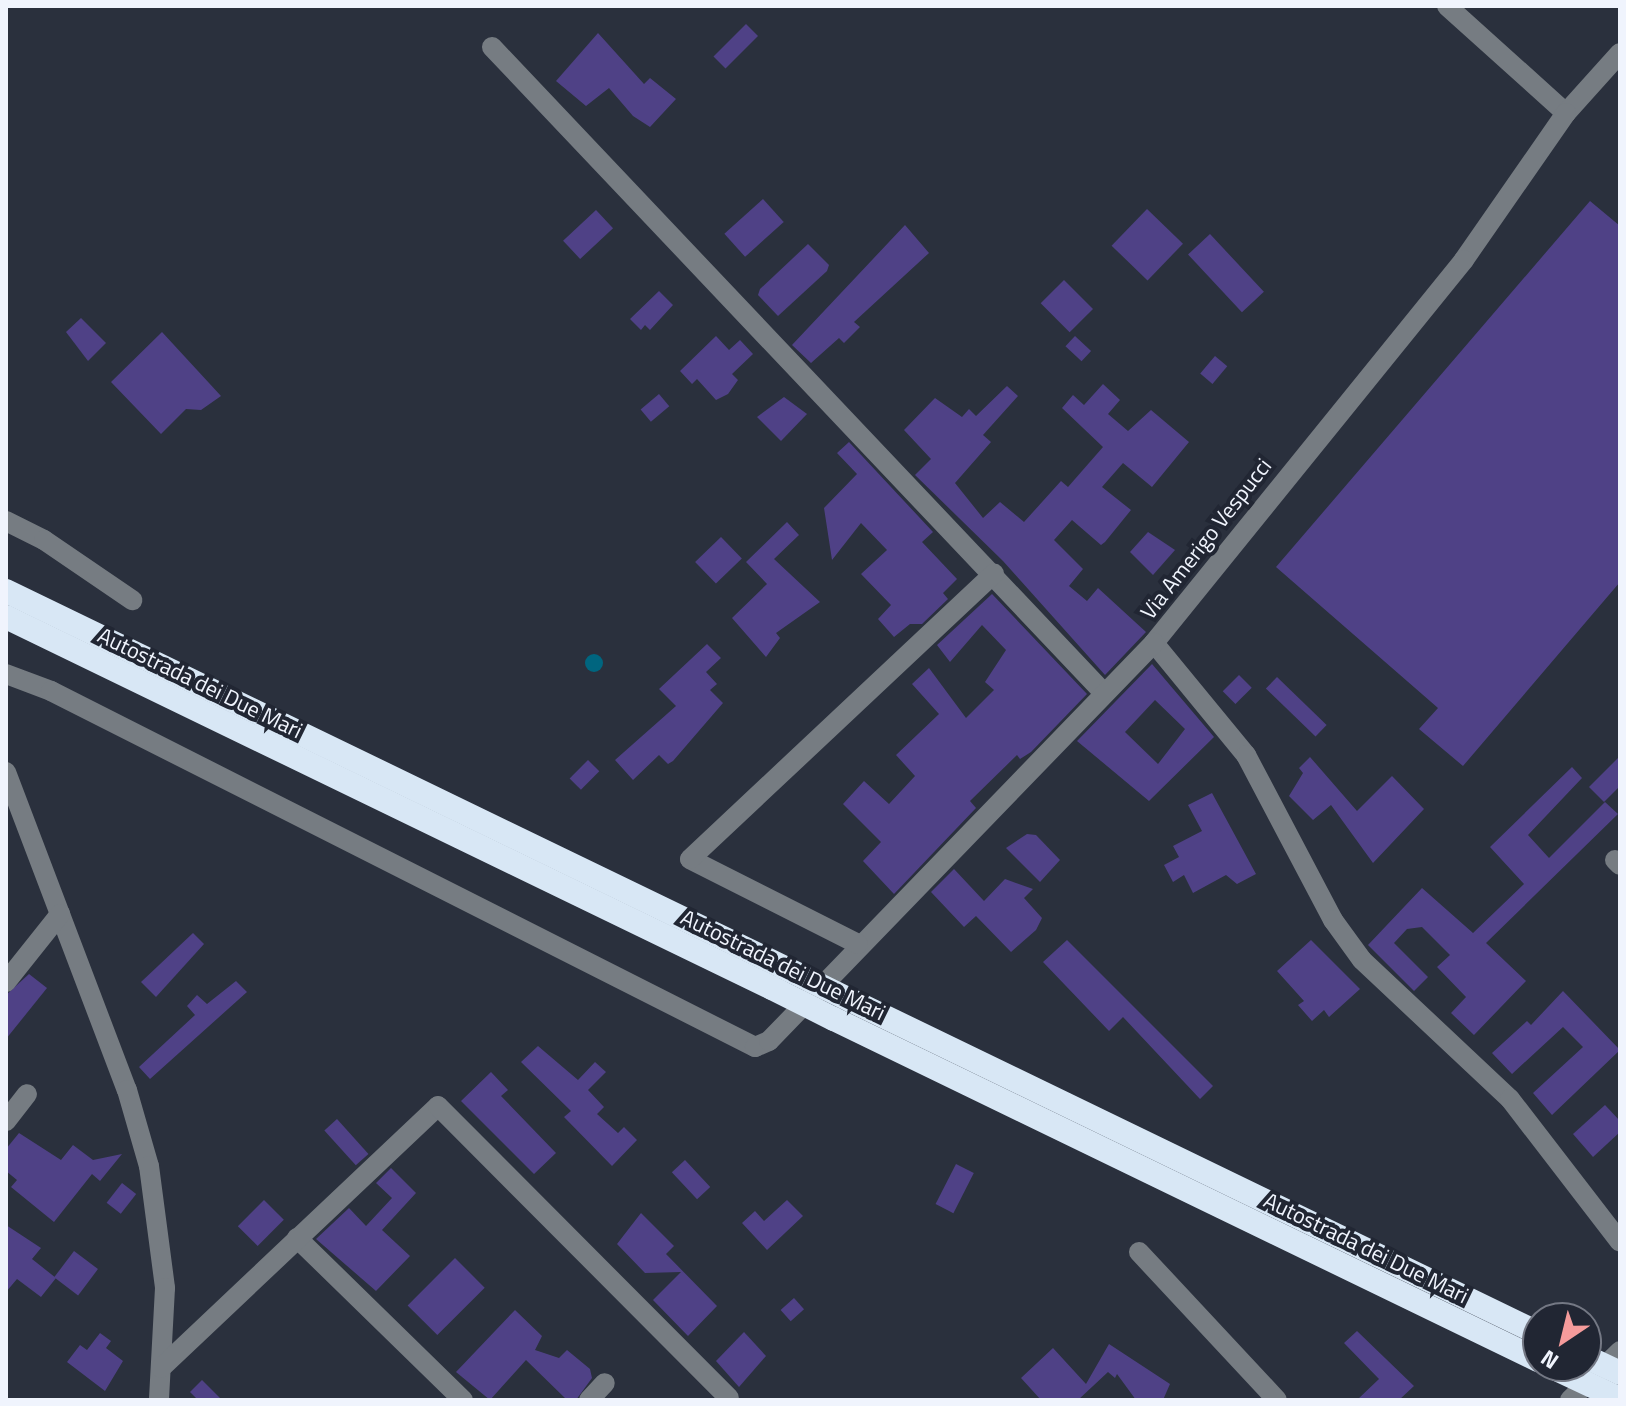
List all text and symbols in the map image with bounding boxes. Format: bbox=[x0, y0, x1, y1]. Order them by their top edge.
street label: Via Amerigo Vespucci bbox=[1135, 453, 1277, 625]
street label: Autostrada dei Due Mari bbox=[93, 622, 307, 744]
street label: Autostrada dei Due Mari bbox=[676, 904, 890, 1026]
street label: Autostrada dei Due Mari bbox=[1259, 1187, 1473, 1309]
north arrow bbox=[1522, 1302, 1602, 1382]
text: N bbox=[1533, 1342, 1565, 1378]

